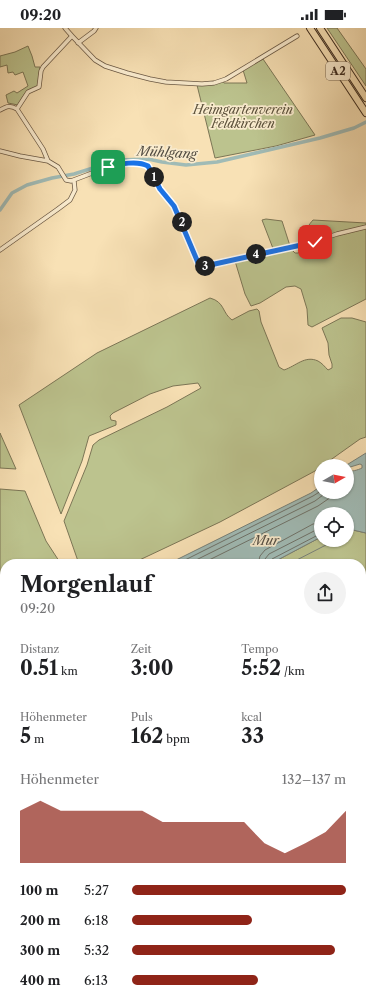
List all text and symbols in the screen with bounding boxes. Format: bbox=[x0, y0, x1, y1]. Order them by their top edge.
text: 09:20 bbox=[20, 5, 61, 24]
road number: A2 bbox=[326, 62, 350, 80]
park label: Heimgartenverein Feldkirchen bbox=[192, 102, 293, 131]
water label: Mühlgang bbox=[135, 142, 199, 162]
pin bbox=[91, 150, 125, 184]
icon: arrive bbox=[97, 156, 119, 178]
pin: 1 bbox=[144, 167, 164, 187]
text: 1 bbox=[152, 170, 156, 184]
pin: 2 bbox=[172, 212, 192, 232]
text: 2 bbox=[179, 215, 185, 229]
pin bbox=[298, 225, 332, 259]
icon: check bbox=[304, 231, 326, 253]
pin: 4 bbox=[246, 244, 266, 264]
text: 4 bbox=[253, 247, 259, 261]
pin: 3 bbox=[195, 256, 215, 276]
text: 3 bbox=[202, 259, 208, 273]
north arrow bbox=[314, 459, 354, 499]
map controls bbox=[314, 459, 354, 547]
button: locate bbox=[314, 507, 354, 547]
water label: Mur bbox=[251, 532, 280, 548]
text: Morgenlauf bbox=[20, 571, 153, 598]
button: share bbox=[304, 572, 346, 614]
text: 09:20 bbox=[20, 600, 55, 616]
text: Distanz bbox=[20, 642, 59, 656]
text: Zeit bbox=[131, 642, 152, 656]
text: Tempo bbox=[241, 642, 278, 656]
text: 0.51 bbox=[20, 656, 58, 680]
text: 3:00 bbox=[131, 656, 173, 680]
text: 5:52 bbox=[241, 656, 281, 680]
text: km bbox=[58, 664, 78, 678]
text: /km bbox=[281, 664, 305, 678]
text: Höhenmeter bbox=[20, 710, 87, 724]
text: Puls bbox=[131, 710, 153, 724]
text: kcal bbox=[241, 710, 262, 724]
text: 5 bbox=[20, 724, 31, 748]
text: 162 bbox=[131, 724, 163, 748]
text: 33 bbox=[241, 724, 264, 748]
text: m bbox=[31, 732, 44, 746]
text: bpm bbox=[163, 732, 190, 746]
text: Höhenmeter bbox=[20, 771, 99, 787]
text: 132–137 m bbox=[282, 771, 346, 787]
text: 100 m bbox=[20, 882, 59, 898]
text: 5:27 bbox=[84, 882, 109, 898]
text: 200 m bbox=[20, 912, 60, 928]
text: 6:18 bbox=[84, 912, 108, 928]
text: 300 m bbox=[20, 942, 60, 958]
text: 5:32 bbox=[84, 942, 109, 958]
text: 400 m bbox=[20, 972, 60, 988]
text: 6:13 bbox=[84, 972, 108, 988]

